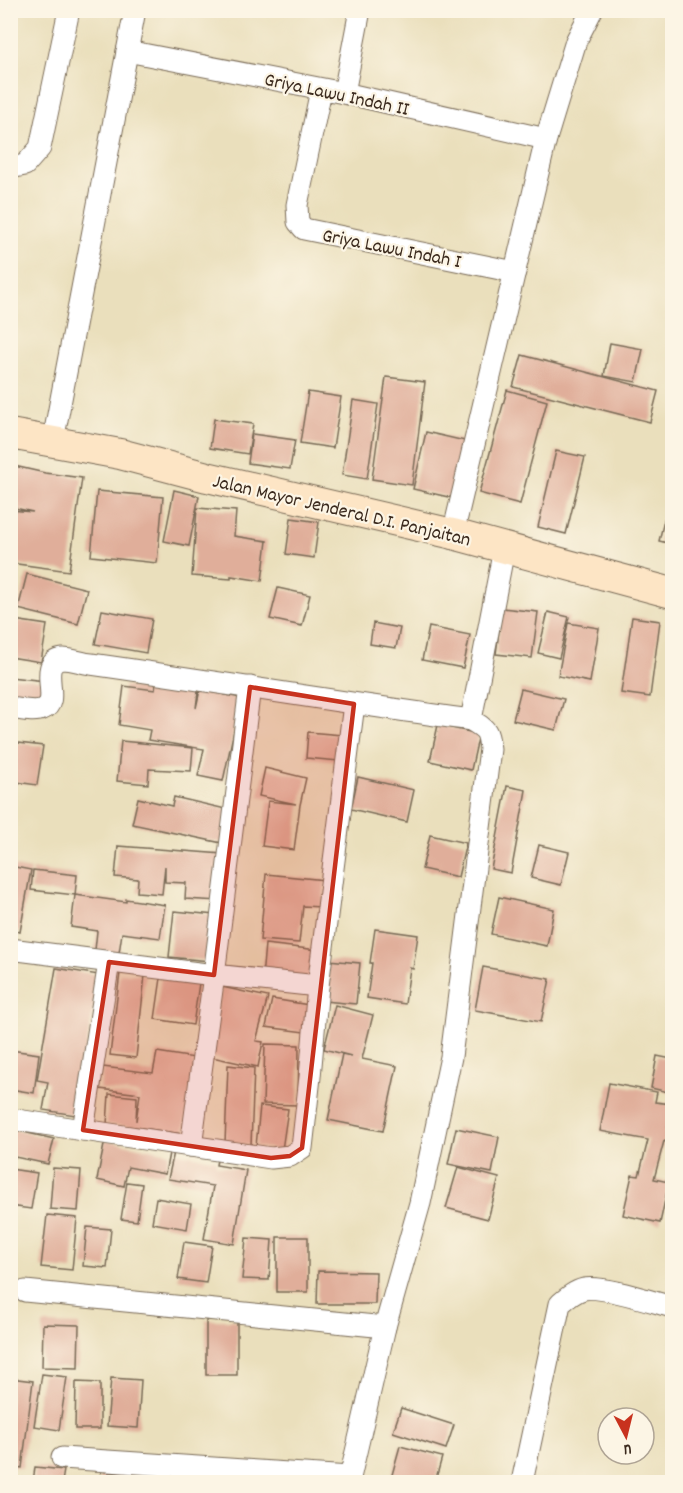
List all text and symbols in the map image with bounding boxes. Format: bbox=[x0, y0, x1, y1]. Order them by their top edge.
street label: Griya Lawu Indah II bbox=[261, 67, 411, 125]
street label: Griya Lawu Indah I bbox=[320, 223, 463, 277]
street label: Jalan Mayor Jenderal D.I. Panjaitan bbox=[210, 469, 473, 555]
north arrow bbox=[596, 1406, 656, 1466]
text: U bbox=[622, 1437, 633, 1460]

